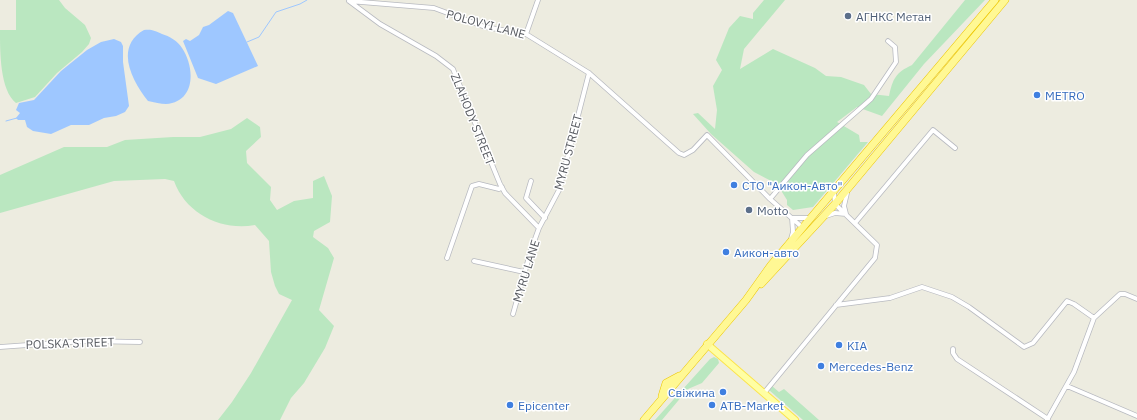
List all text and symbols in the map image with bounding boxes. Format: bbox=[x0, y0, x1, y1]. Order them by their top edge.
street label: POLOVYI LANE bbox=[445, 6, 527, 42]
place label: АГНКС Метан bbox=[856, 9, 931, 24]
marker: АГНКС Метан bbox=[843, 11, 853, 21]
street label: ZLAHODY STREET bbox=[448, 71, 498, 167]
place label: METRO bbox=[1045, 88, 1085, 103]
marker: METRO bbox=[1032, 90, 1042, 100]
street label: MYRU STREET bbox=[551, 112, 585, 191]
place label: СТО "Аикон-Авто" bbox=[742, 178, 843, 193]
marker: СТО "Аикон-Авто" bbox=[729, 180, 739, 190]
place label: Motto bbox=[757, 203, 789, 218]
marker: Motto bbox=[744, 205, 754, 215]
street label: MYRU LANE bbox=[509, 238, 543, 304]
place label: Аикон-авто bbox=[734, 245, 799, 260]
marker: Аикон-авто bbox=[721, 247, 731, 257]
street label: POLSKA STREET bbox=[25, 334, 115, 352]
place label: KIA bbox=[847, 338, 867, 353]
marker: KIA bbox=[834, 340, 844, 350]
place label: Mercedes-Benz bbox=[829, 359, 914, 374]
marker: Mercedes-Benz bbox=[816, 361, 826, 371]
place label: Свіжина bbox=[668, 385, 716, 400]
marker: Свіжина bbox=[718, 387, 728, 397]
place label: Epicenter bbox=[518, 398, 570, 413]
place label: ATB-Market bbox=[720, 398, 784, 413]
marker: Epicenter bbox=[505, 400, 515, 410]
marker: ATB-Market bbox=[707, 400, 717, 410]

